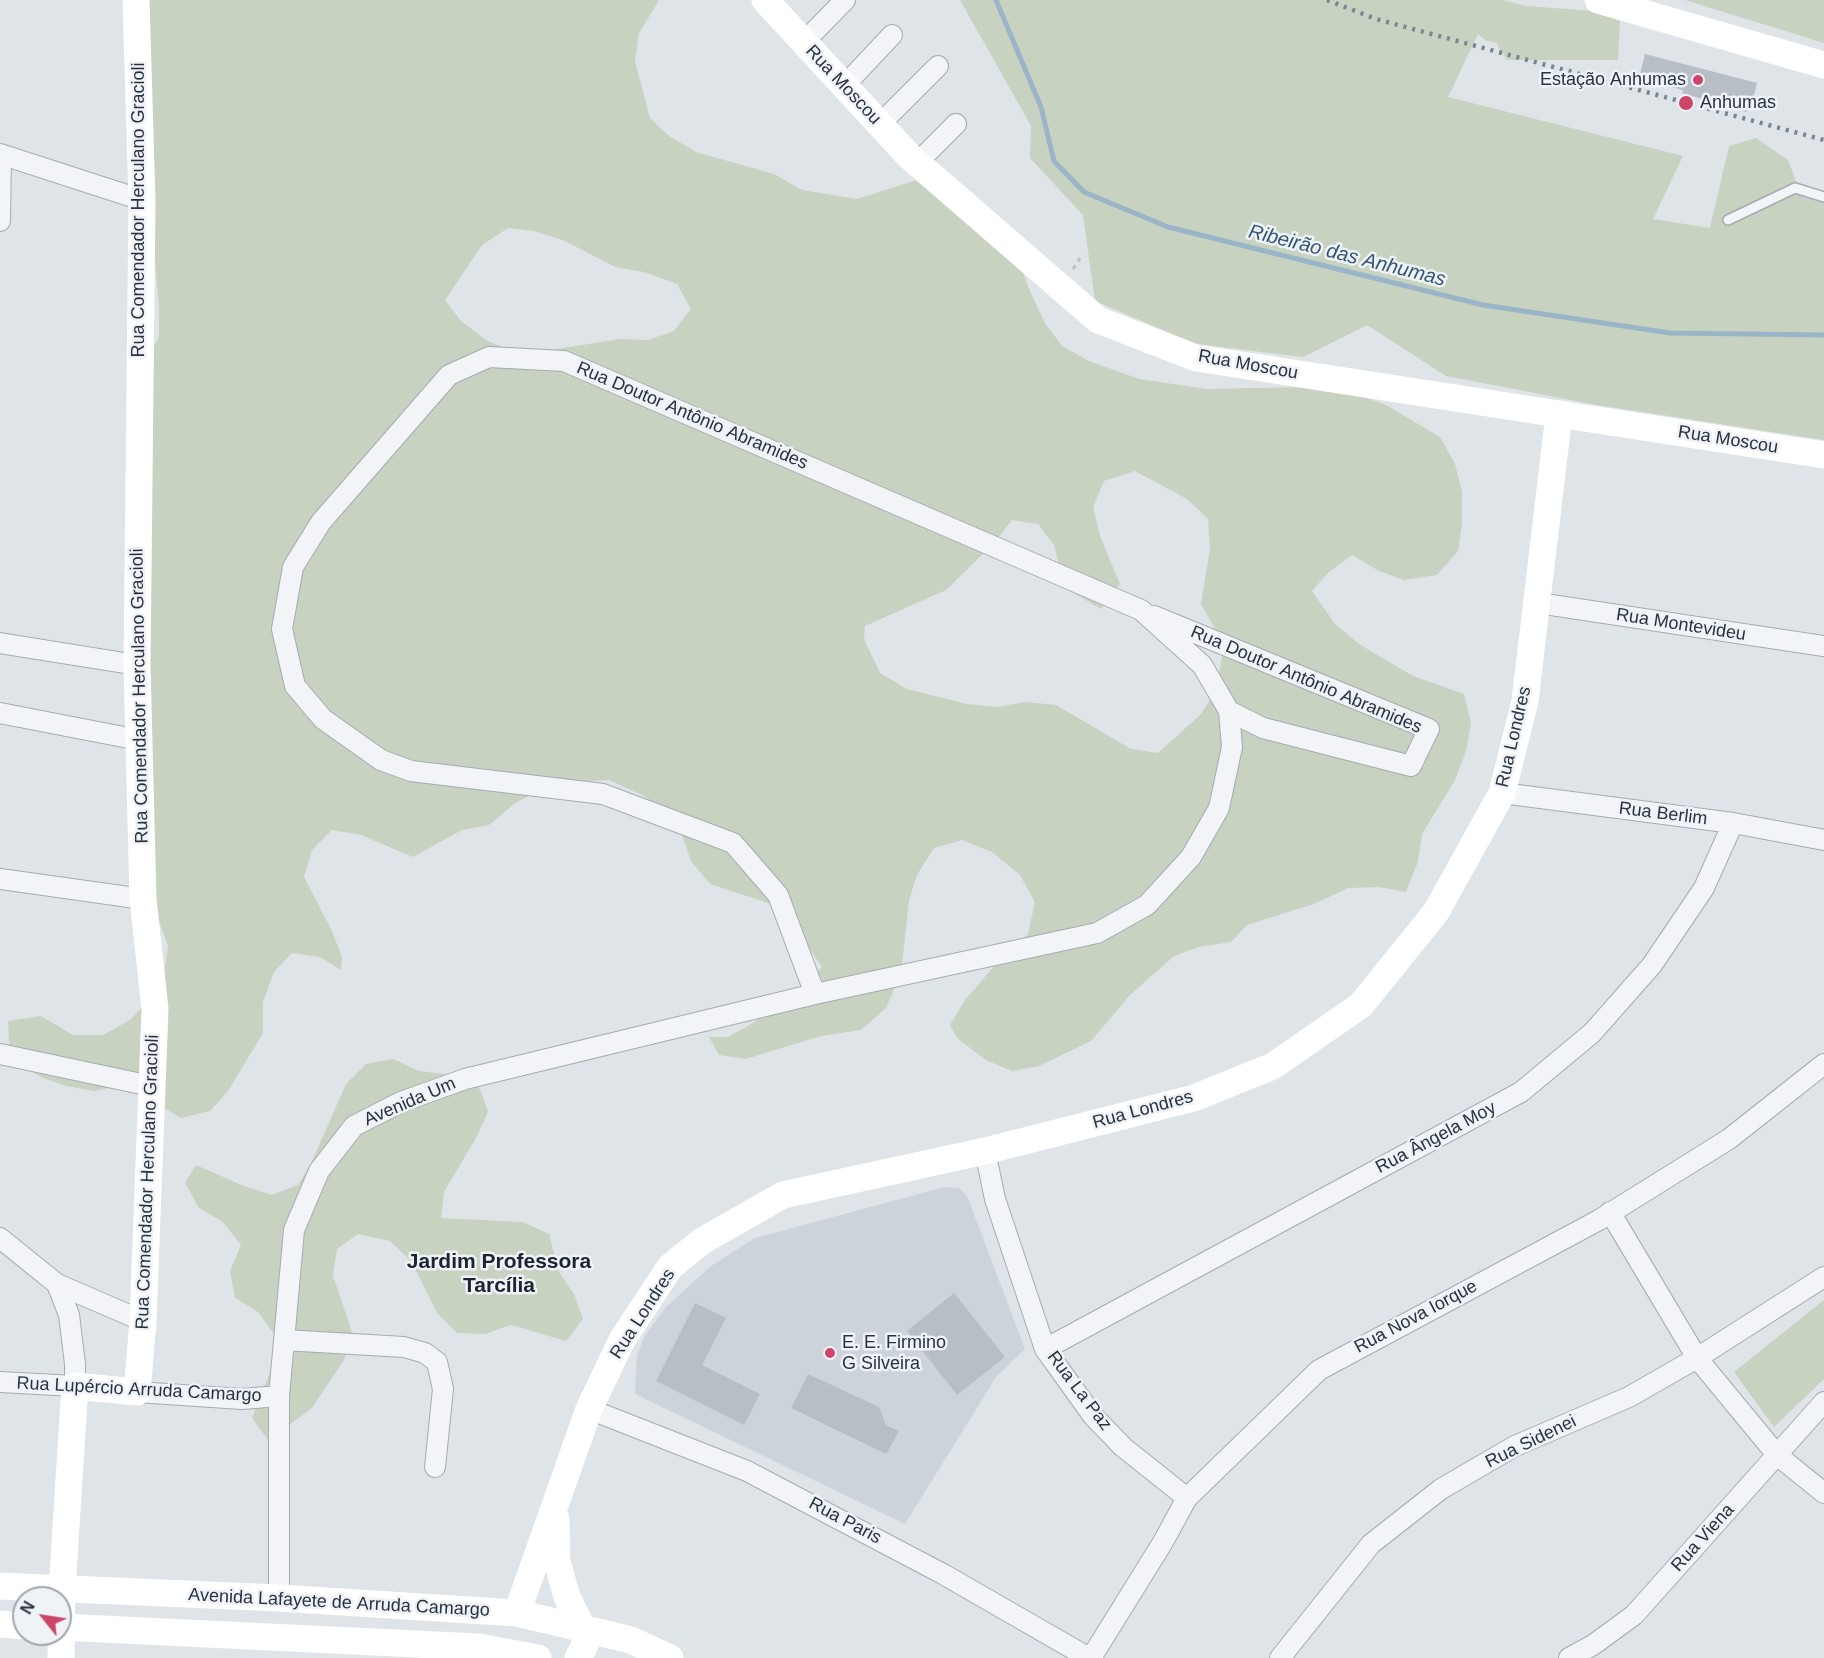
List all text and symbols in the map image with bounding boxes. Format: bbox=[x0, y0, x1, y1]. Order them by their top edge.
street label: Rua Moscou bbox=[801, 41, 885, 129]
street label: Rua Comendador Herculano Gracioli bbox=[128, 62, 150, 358]
place label: Estação Anhumas bbox=[1540, 69, 1686, 91]
marker: Estação Anhumas bbox=[1691, 73, 1705, 87]
place label: Anhumas bbox=[1700, 92, 1776, 114]
marker: Anhumas bbox=[1677, 94, 1695, 112]
water label: Ribeirão das Anhumas bbox=[1246, 220, 1448, 292]
street label: Rua Moscou bbox=[1196, 346, 1300, 384]
street label: Rua Doutor Antônio Abramides bbox=[573, 357, 811, 475]
street label: Rua Moscou bbox=[1676, 421, 1780, 459]
street label: Rua Comendador Herculano Gracioli bbox=[127, 548, 153, 844]
street label: Rua Montevideu bbox=[1615, 604, 1747, 646]
street label: Rua Doutor Antônio Abramides bbox=[1187, 621, 1425, 739]
street label: Rua Londres bbox=[1492, 684, 1536, 790]
street label: Rua Berlim bbox=[1618, 798, 1708, 830]
street label: Rua Comendador Herculano Gracioli bbox=[132, 1034, 164, 1330]
street label: Avenida Um bbox=[361, 1073, 459, 1131]
street label: Rua Londres bbox=[1090, 1086, 1196, 1134]
street label: Rua Ângela Moy bbox=[1372, 1097, 1500, 1179]
district label: Jardim Professora Tarcília bbox=[407, 1249, 591, 1299]
street label: Rua Londres bbox=[606, 1265, 680, 1363]
street label: Rua Nova Iorque bbox=[1351, 1276, 1481, 1358]
place label: E. E. Firmino G Silveira bbox=[842, 1332, 946, 1374]
marker: E. E. Firmino G Silveira bbox=[823, 1346, 837, 1360]
street label: Rua La Paz bbox=[1042, 1347, 1116, 1435]
street label: Rua Lupércio Arruda Camargo bbox=[16, 1373, 262, 1407]
street label: Rua Sidenei bbox=[1482, 1411, 1580, 1473]
street label: Rua Paris bbox=[805, 1493, 885, 1549]
street label: Rua Viena bbox=[1667, 1500, 1739, 1576]
street label: Avenida Lafayete de Arruda Camargo bbox=[188, 1584, 490, 1622]
north arrow bbox=[12, 1586, 72, 1646]
text: N bbox=[17, 1598, 38, 1617]

